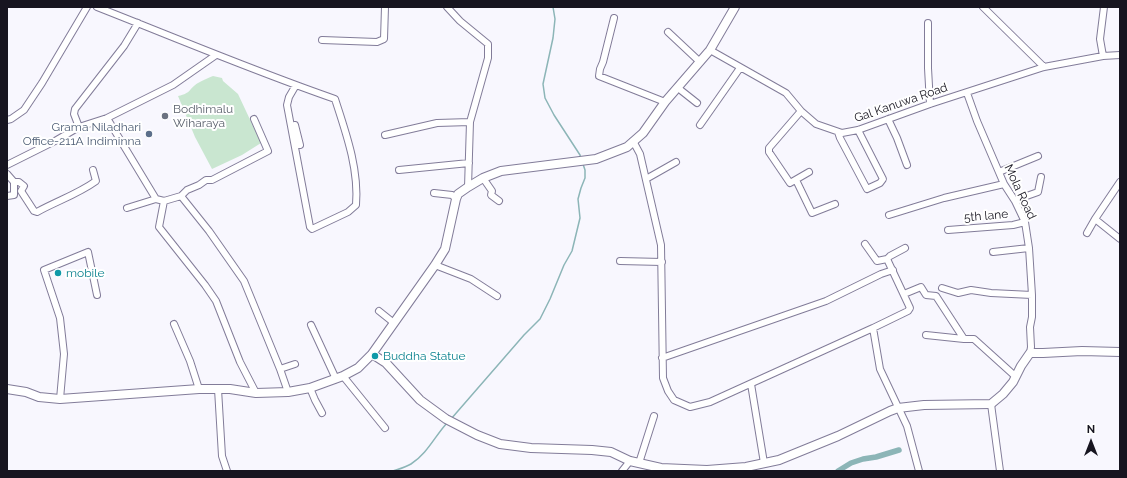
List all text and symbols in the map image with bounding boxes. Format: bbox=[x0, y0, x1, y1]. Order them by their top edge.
street label: Gal Kanuwa Road bbox=[852, 80, 950, 126]
place label: Bodhimalu Wiharaya bbox=[173, 102, 233, 130]
marker: Bodhimalu Wiharaya bbox=[160, 111, 170, 121]
place label: Grama Niladhari Office-211A Indiminna bbox=[23, 120, 141, 148]
marker: Grama Niladhari Office-211A Indiminna bbox=[144, 129, 154, 139]
street label: Mola Road bbox=[1001, 162, 1039, 222]
street label: 5th lane bbox=[963, 207, 1009, 225]
place label: mobile bbox=[66, 266, 104, 280]
marker: mobile bbox=[53, 268, 63, 278]
place label: Buddha Statue bbox=[383, 349, 466, 363]
marker: Buddha Statue bbox=[370, 351, 380, 361]
north arrow bbox=[1071, 422, 1111, 462]
text: N bbox=[1087, 423, 1095, 436]

